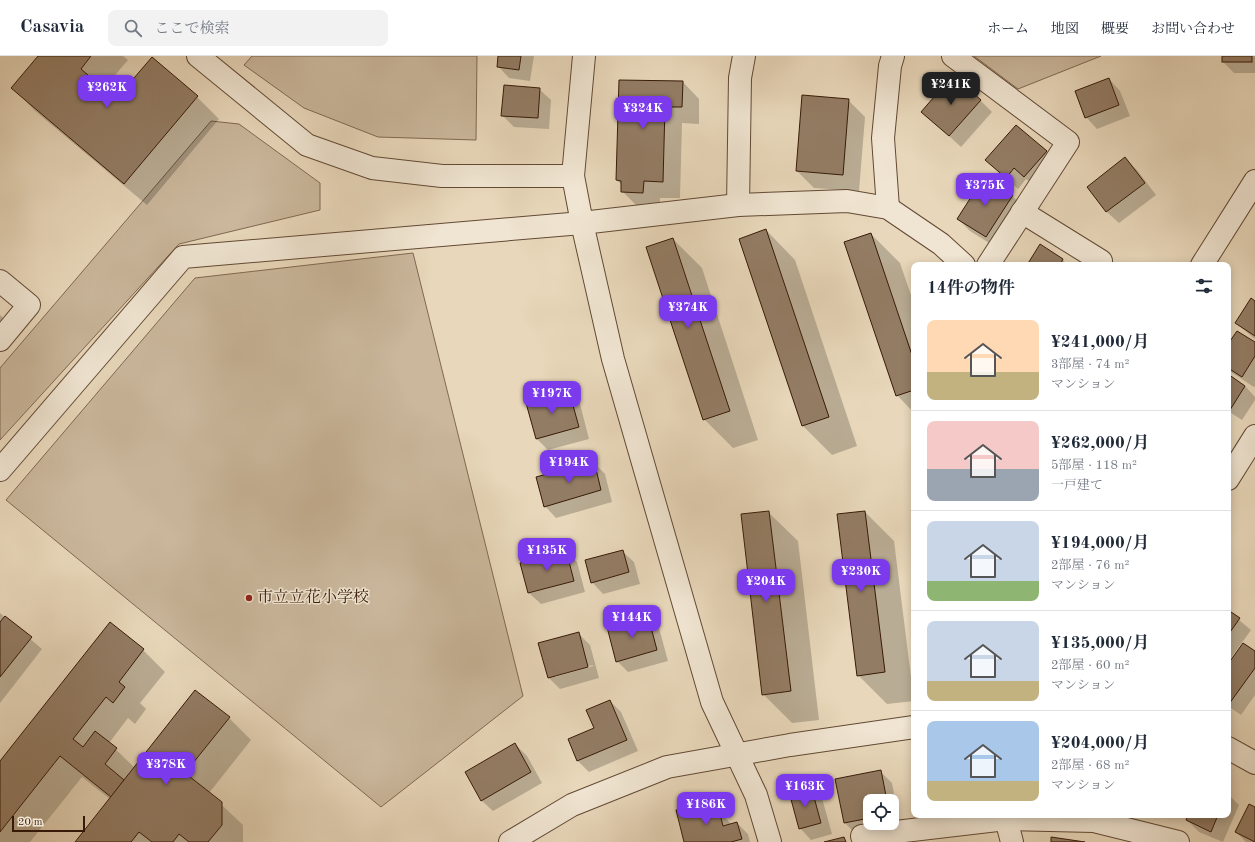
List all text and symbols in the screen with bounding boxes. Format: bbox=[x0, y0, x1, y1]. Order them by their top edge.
search box bbox=[108, 10, 388, 46]
icon: search bbox=[122, 17, 144, 39]
text: Casavia bbox=[20, 18, 84, 37]
text: ここで検索 bbox=[154, 22, 229, 37]
text: ホーム bbox=[987, 22, 1029, 36]
text: 地図 bbox=[1051, 22, 1079, 36]
text: 概要 bbox=[1101, 22, 1129, 36]
text: お問い合わせ bbox=[1151, 22, 1235, 36]
pin: ¥241K bbox=[923, 72, 979, 106]
pin: ¥262K bbox=[79, 75, 135, 109]
text: ¥241K bbox=[931, 78, 971, 91]
text: ¥262K bbox=[87, 81, 127, 94]
pin: ¥324K bbox=[615, 96, 671, 130]
text: ¥324K bbox=[623, 102, 663, 115]
pin: ¥375K bbox=[957, 173, 1013, 207]
text: ¥375K bbox=[965, 179, 1005, 192]
icon: filters bbox=[1193, 275, 1215, 297]
text: 14件の物件 bbox=[927, 280, 1015, 297]
pin: ¥374K bbox=[660, 295, 716, 329]
text: ¥374K bbox=[668, 301, 708, 314]
text: ¥241,000/月 bbox=[1051, 334, 1149, 351]
icon: home bbox=[959, 336, 1007, 384]
text: 3部屋 · 74 m² bbox=[1051, 358, 1129, 371]
text: マンション bbox=[1051, 378, 1115, 391]
pin: ¥197K bbox=[524, 381, 580, 415]
text: ¥197K bbox=[532, 387, 572, 400]
text: ¥262,000/月 bbox=[1051, 435, 1149, 452]
icon: home bbox=[959, 437, 1007, 485]
pin: ¥194K bbox=[541, 450, 597, 484]
text: ¥194K bbox=[549, 456, 589, 469]
text: 5部屋 · 118 m² bbox=[1051, 459, 1137, 472]
text: 一戸建て bbox=[1051, 479, 1103, 492]
text: ¥194,000/月 bbox=[1051, 535, 1149, 552]
icon: home bbox=[959, 537, 1007, 585]
pin: ¥135K bbox=[519, 538, 575, 572]
text: ¥135K bbox=[527, 544, 567, 557]
pin: ¥230K bbox=[833, 559, 889, 593]
text: 2部屋 · 76 m² bbox=[1051, 559, 1129, 572]
text: ¥230K bbox=[841, 565, 881, 578]
pin: ¥204K bbox=[738, 569, 794, 603]
text: ¥204K bbox=[746, 575, 786, 588]
text: マンション bbox=[1051, 579, 1115, 592]
place label: 市立立花小学校 bbox=[257, 588, 369, 606]
marker: 市立立花小学校 bbox=[244, 593, 254, 603]
pin: ¥144K bbox=[604, 605, 660, 639]
text: ¥144K bbox=[612, 611, 652, 624]
text: ¥135,000/月 bbox=[1051, 635, 1149, 652]
icon: home bbox=[959, 637, 1007, 685]
text: 2部屋 · 60 m² bbox=[1051, 659, 1129, 672]
text: マンション bbox=[1051, 679, 1115, 692]
text: ¥204,000/月 bbox=[1051, 735, 1149, 752]
icon: home bbox=[959, 737, 1007, 785]
pin: ¥378K bbox=[138, 752, 194, 786]
text: ¥378K bbox=[146, 758, 186, 771]
text: 2部屋 · 68 m² bbox=[1051, 759, 1129, 772]
pin: ¥163K bbox=[777, 774, 833, 808]
text: マンション bbox=[1051, 779, 1115, 792]
text: ¥163K bbox=[785, 780, 825, 793]
pin: ¥186K bbox=[678, 792, 734, 826]
map controls bbox=[863, 794, 899, 830]
button: locate bbox=[863, 794, 899, 830]
text: ¥186K bbox=[686, 798, 726, 811]
scale bar bbox=[12, 814, 85, 833]
text: 20 m bbox=[18, 817, 43, 828]

